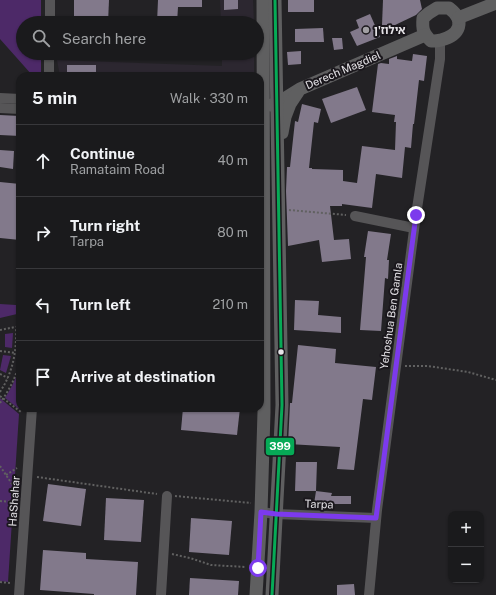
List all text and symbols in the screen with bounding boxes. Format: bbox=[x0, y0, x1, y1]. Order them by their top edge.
search box bbox=[16, 16, 264, 60]
place label: אילוז'ן bbox=[374, 24, 406, 36]
marker: אילוז'ן bbox=[361, 25, 371, 35]
icon: search bbox=[30, 27, 52, 49]
text: Search here bbox=[62, 30, 146, 47]
street label: Derech Magdiel bbox=[304, 49, 382, 91]
text: 5 min bbox=[32, 88, 77, 108]
text: Walk · 330 m bbox=[170, 91, 248, 106]
text: Continue bbox=[70, 145, 135, 162]
icon: ahead bbox=[32, 150, 54, 172]
text: 40 m bbox=[217, 153, 248, 168]
text: Ramataim Road bbox=[70, 162, 165, 177]
route end bbox=[407, 206, 425, 224]
text: Turn right bbox=[70, 217, 140, 234]
icon: right bbox=[32, 222, 54, 244]
text: 80 m bbox=[217, 225, 248, 240]
text: Tarpa bbox=[70, 234, 104, 249]
street label: Yehoshua Ben Gamla bbox=[378, 262, 404, 370]
icon: left bbox=[32, 294, 54, 316]
text: Turn left bbox=[70, 296, 131, 313]
text: 210 m bbox=[213, 297, 248, 312]
unlabelled marker bbox=[276, 347, 286, 357]
icon: arrive bbox=[32, 366, 54, 388]
text: Arrive at destination bbox=[70, 368, 215, 385]
line badge: 399 bbox=[265, 437, 295, 456]
text: 399 bbox=[269, 440, 291, 452]
street label: HaShahar bbox=[6, 475, 22, 527]
street label: Tarpa bbox=[304, 498, 334, 510]
map controls bbox=[448, 511, 484, 583]
button: + bbox=[448, 511, 484, 547]
button: − bbox=[448, 547, 484, 583]
route start bbox=[249, 559, 267, 577]

